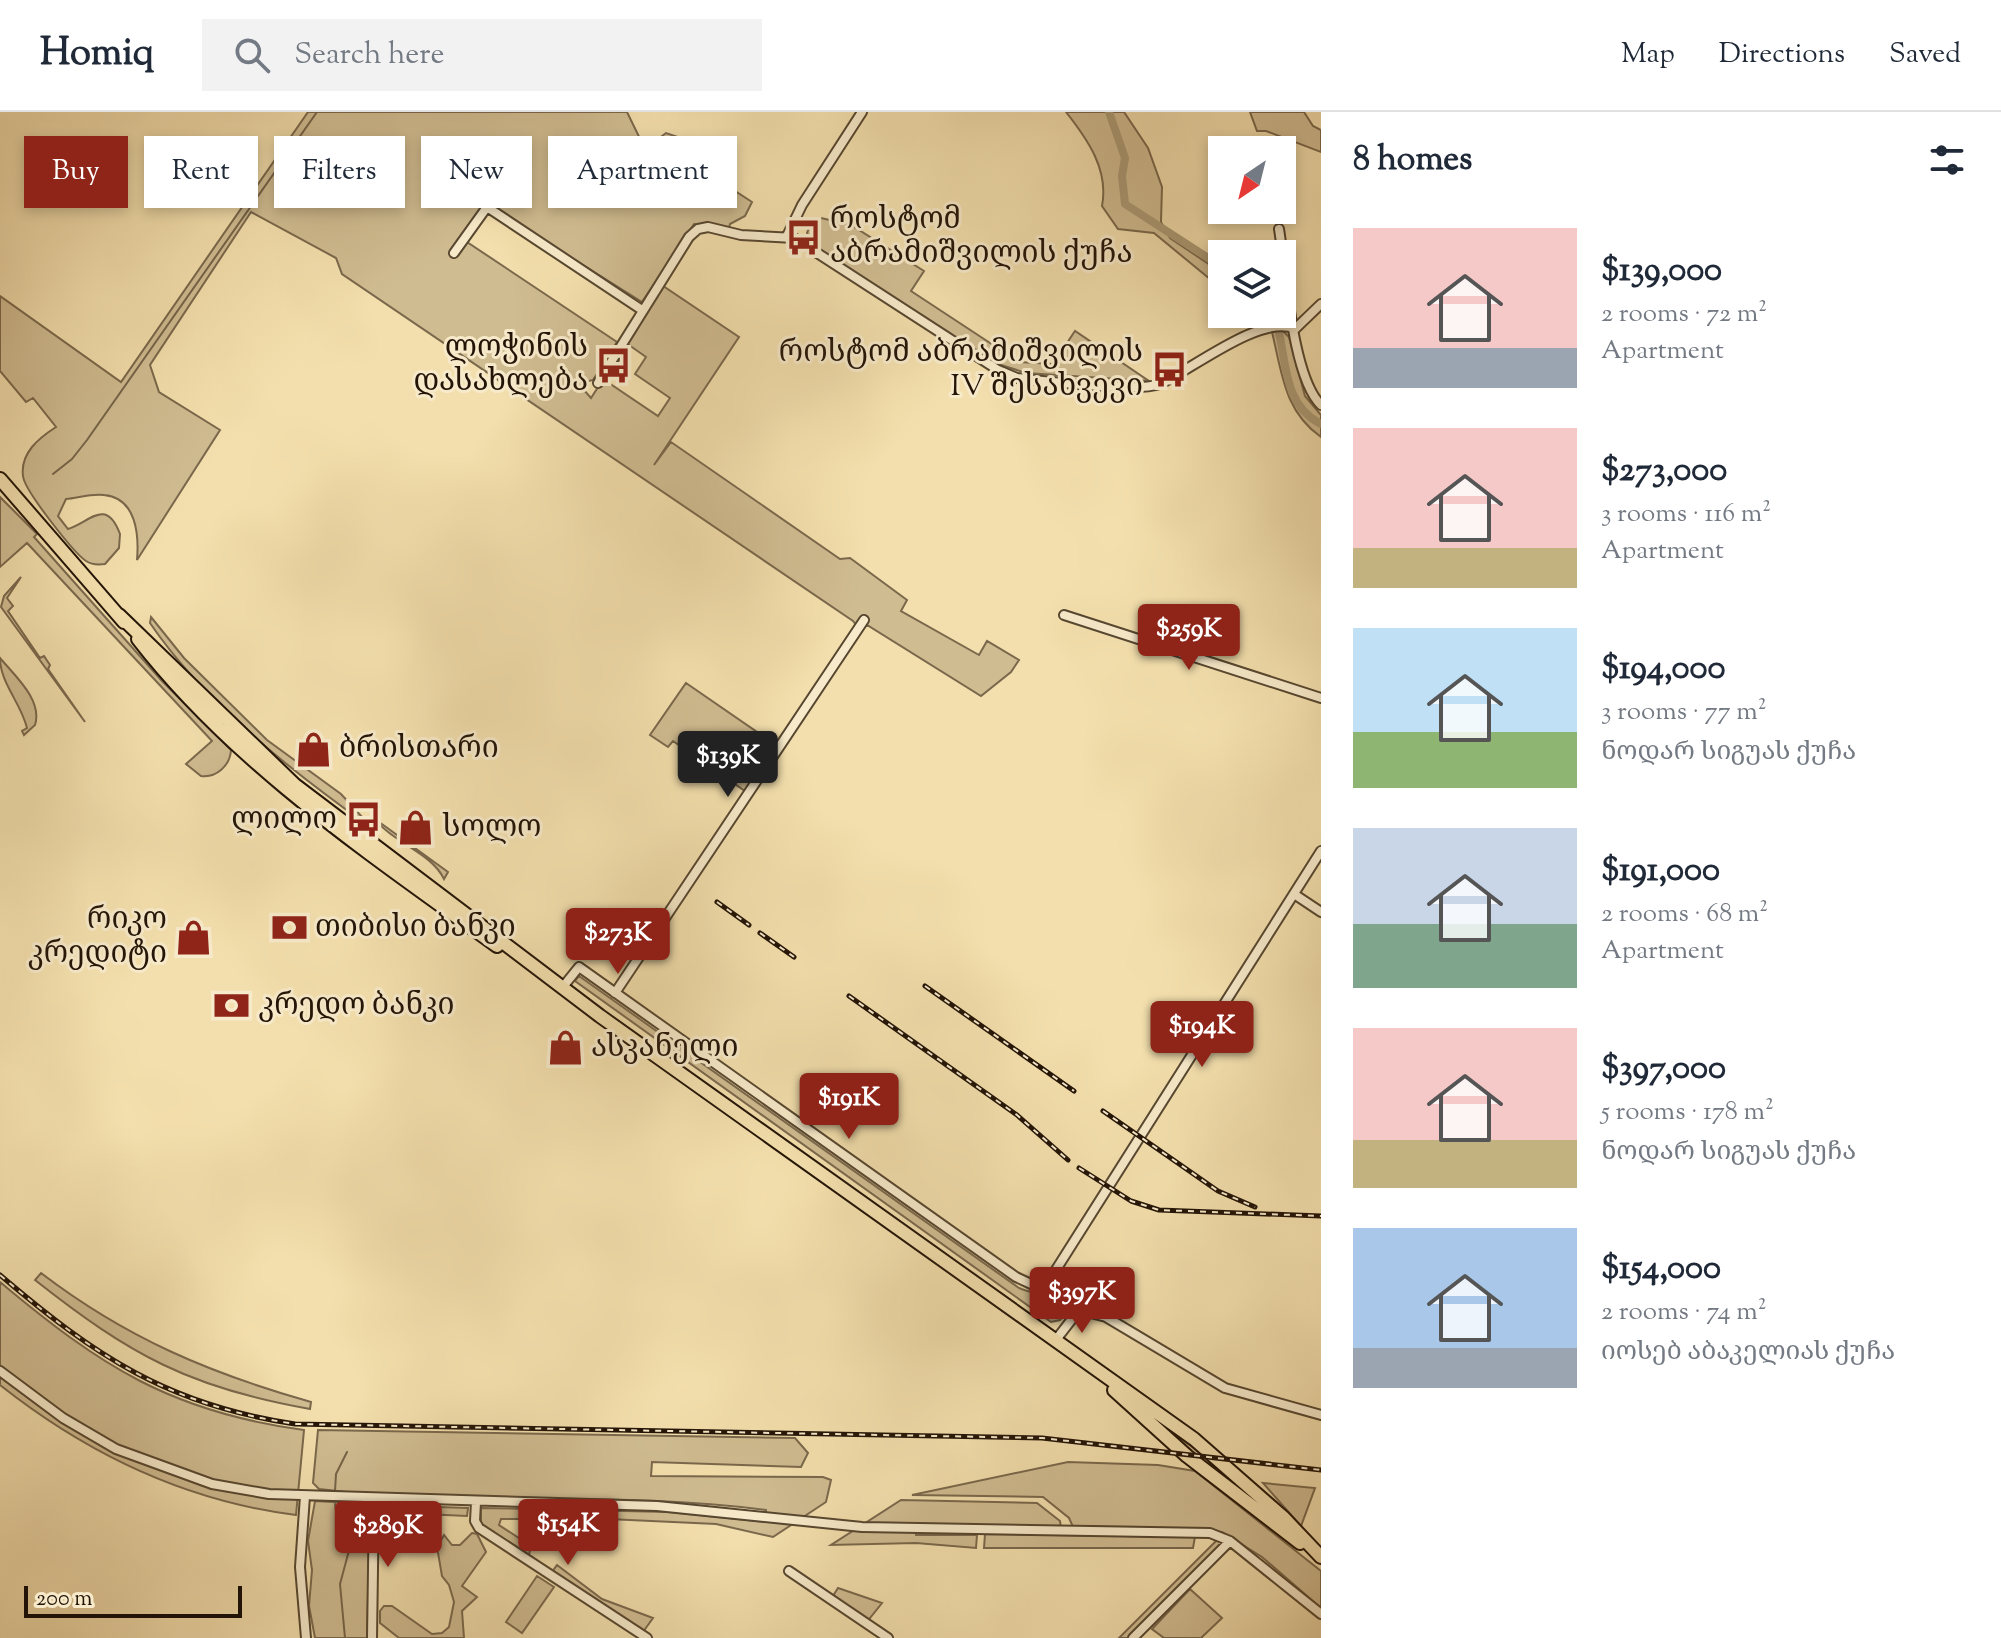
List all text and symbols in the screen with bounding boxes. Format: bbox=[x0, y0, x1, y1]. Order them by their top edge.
search box bbox=[202, 19, 762, 91]
text: Homiq bbox=[40, 28, 154, 82]
icon: search bbox=[230, 33, 274, 77]
text: Search here bbox=[294, 34, 445, 77]
text: Map bbox=[1621, 35, 1675, 75]
text: Directions bbox=[1719, 35, 1845, 75]
text: Saved bbox=[1889, 35, 1961, 75]
chip: Buy bbox=[24, 136, 128, 208]
chip: Rent bbox=[144, 136, 258, 208]
chip: Filters bbox=[274, 136, 405, 208]
chip: New bbox=[421, 136, 532, 208]
chip: Apartment bbox=[548, 136, 737, 208]
north arrow bbox=[1208, 136, 1296, 224]
map controls bbox=[1208, 136, 1296, 328]
text: 8 homes bbox=[1353, 136, 1472, 185]
icon: filters bbox=[1925, 138, 1969, 182]
place label: როსტომ აბრამიშვილის ქუჩა bbox=[830, 199, 1133, 276]
bus stop icon: როსტომ აბრამიშვილის ქუჩა bbox=[785, 218, 823, 256]
button: layers bbox=[1208, 240, 1296, 328]
text: $139,000 bbox=[1601, 247, 1722, 296]
icon: home bbox=[1417, 260, 1513, 356]
text: 2 rooms · 72 m² bbox=[1601, 296, 1767, 333]
place label: ლოჭინის დასახლება bbox=[413, 327, 588, 404]
place label: როსტომ აბრამიშვილის IV შესახვევი bbox=[779, 332, 1143, 409]
text: Apartment bbox=[1601, 333, 1724, 370]
bus stop icon: ლოჭინის დასახლება bbox=[595, 346, 633, 384]
bus stop icon: როსტომ აბრამიშვილის IV შესახვევი bbox=[1150, 351, 1188, 389]
text: $273,000 bbox=[1601, 447, 1727, 496]
icon: home bbox=[1417, 460, 1513, 556]
text: 3 rooms · 116 m² bbox=[1601, 496, 1771, 533]
text: Apartment bbox=[1601, 533, 1724, 570]
pin: $259K bbox=[1133, 604, 1245, 672]
text: $259K bbox=[1156, 611, 1222, 648]
text: $194,000 bbox=[1601, 645, 1725, 694]
icon: home bbox=[1417, 660, 1513, 756]
text: 3 rooms · 77 m² bbox=[1601, 694, 1766, 731]
place label: ბრისთარი bbox=[339, 728, 499, 771]
shop icon: ბრისთარი bbox=[294, 730, 332, 768]
pin: $139K bbox=[672, 731, 784, 799]
text: ნოდარ სიგუას ქუჩა bbox=[1601, 734, 1856, 771]
text: $139K bbox=[696, 738, 760, 775]
place label: ლილო bbox=[231, 799, 337, 842]
bus stop icon: ლილო bbox=[344, 801, 382, 839]
place label: სოლო bbox=[442, 807, 542, 850]
shop icon: სოლო bbox=[397, 809, 435, 847]
text: $191,000 bbox=[1601, 847, 1720, 896]
icon: home bbox=[1417, 860, 1513, 956]
text: 2 rooms · 68 m² bbox=[1601, 896, 1768, 933]
place label: რიკო კრედიტი bbox=[28, 899, 167, 976]
place label: თიბისი ბანკი bbox=[315, 907, 516, 950]
pin: $273K bbox=[562, 908, 674, 976]
bank icon: თიბისი ბანკი bbox=[270, 909, 308, 947]
text: $273K bbox=[584, 915, 652, 952]
shop icon: რიკო კრედიტი bbox=[174, 918, 212, 956]
text: Apartment bbox=[1601, 933, 1724, 970]
place label: კრედო ბანკი bbox=[258, 985, 454, 1028]
bank icon: კრედო ბანკი bbox=[213, 987, 251, 1025]
pin: $194K bbox=[1146, 1001, 1258, 1069]
text: $194K bbox=[1168, 1008, 1236, 1045]
place label: ასკანელი bbox=[591, 1027, 739, 1070]
shop icon: ასკანელი bbox=[546, 1029, 584, 1067]
text: $397,000 bbox=[1601, 1045, 1726, 1094]
icon: home bbox=[1417, 1060, 1513, 1156]
pin: $191K bbox=[793, 1073, 905, 1141]
text: $191K bbox=[818, 1080, 880, 1117]
text: 5 rooms · 178 m² bbox=[1601, 1094, 1774, 1131]
text: ნოდარ სიგუას ქუჩა bbox=[1601, 1134, 1856, 1171]
text: $154,000 bbox=[1601, 1245, 1721, 1294]
icon: home bbox=[1417, 1260, 1513, 1356]
pin: $397K bbox=[1026, 1267, 1138, 1335]
text: $397K bbox=[1048, 1274, 1116, 1311]
text: 2 rooms · 74 m² bbox=[1601, 1294, 1766, 1331]
text: იოსებ აბაკელიას ქუჩა bbox=[1601, 1334, 1895, 1371]
pin: $154K bbox=[512, 1499, 624, 1567]
pin: $289K bbox=[332, 1501, 444, 1569]
text: $154K bbox=[536, 1506, 600, 1543]
text: $289K bbox=[353, 1508, 423, 1545]
scale bar bbox=[24, 1582, 242, 1618]
text: 200 m bbox=[36, 1584, 92, 1616]

